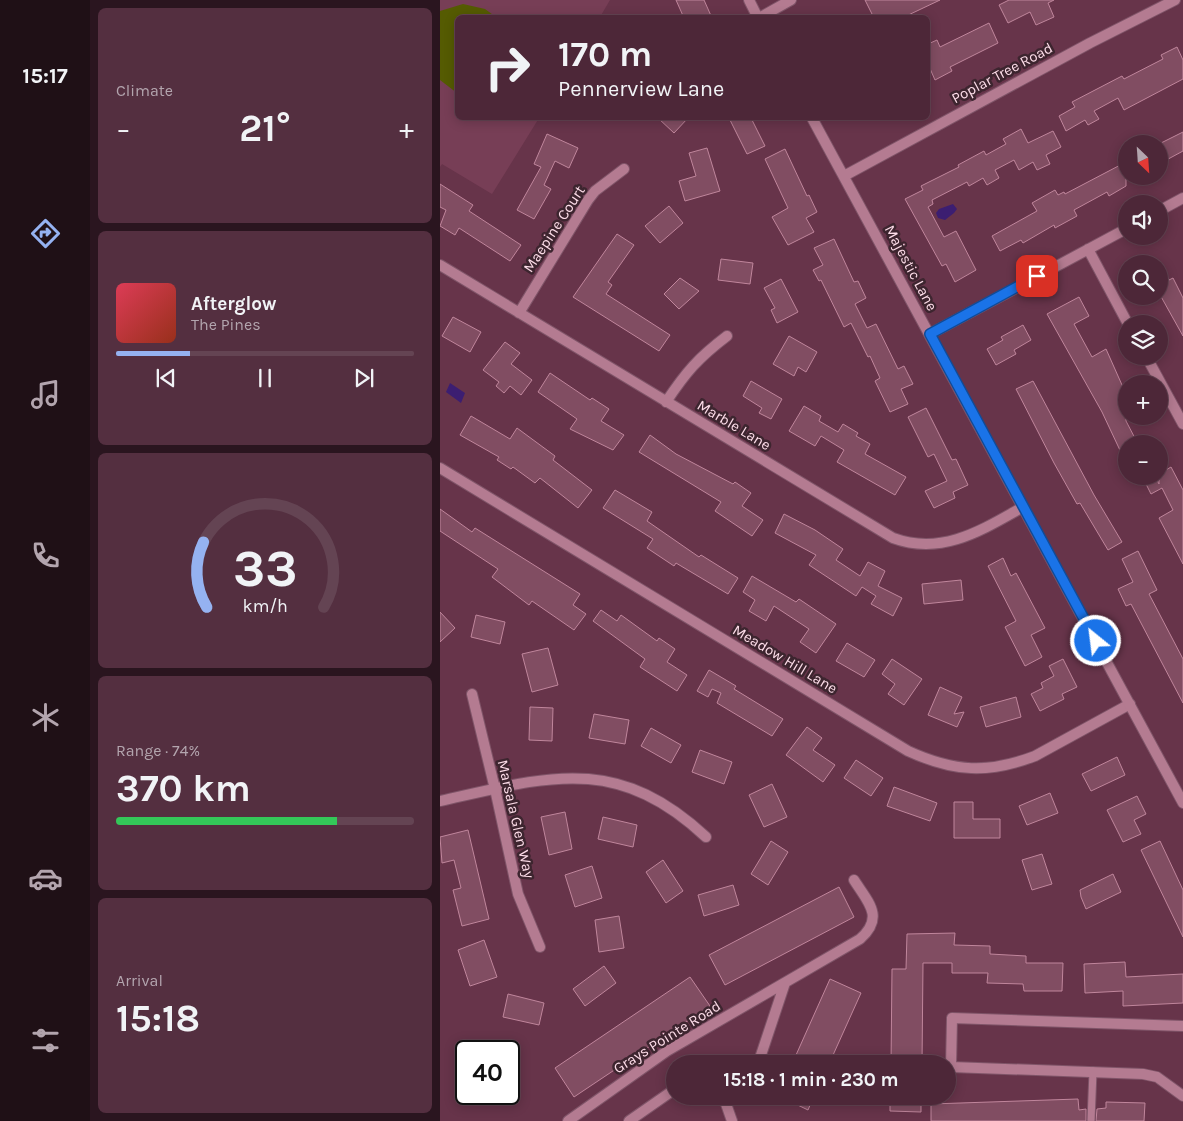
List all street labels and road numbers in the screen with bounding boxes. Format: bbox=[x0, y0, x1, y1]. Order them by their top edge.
street label: Poplar Tree Road bbox=[948, 39, 1056, 107]
street label: Maepine Court bbox=[519, 182, 589, 276]
street label: Majestic Lane bbox=[881, 222, 941, 314]
street label: Marble Lane bbox=[694, 396, 774, 454]
street label: Meadow Hill Lane bbox=[730, 621, 840, 697]
street label: Marsala Glen Way bbox=[494, 758, 538, 880]
street label: Grays Pointe Road bbox=[610, 997, 724, 1077]

